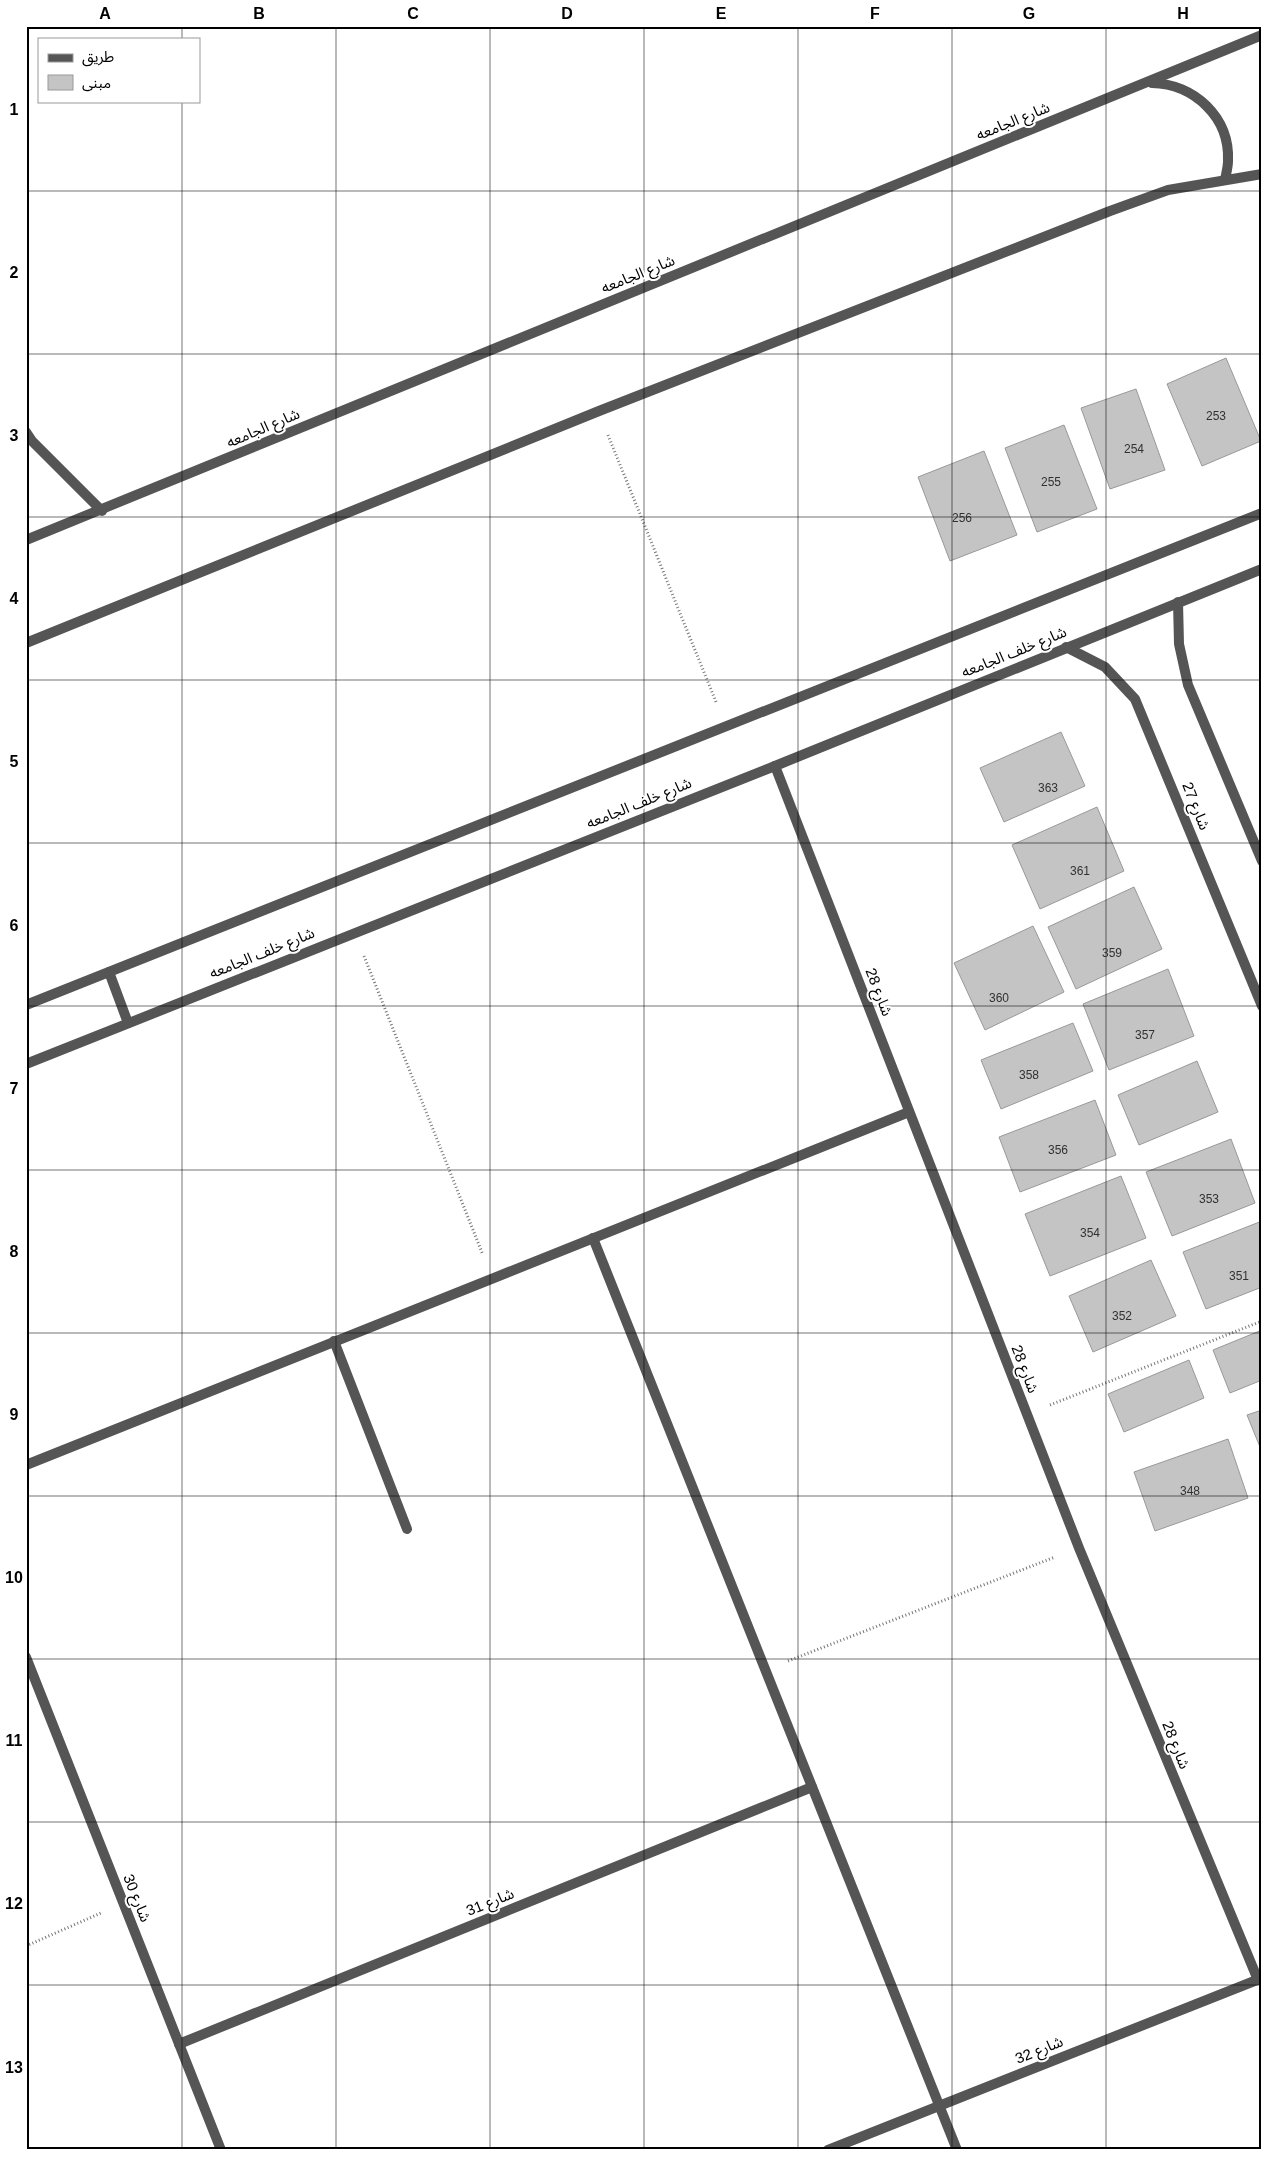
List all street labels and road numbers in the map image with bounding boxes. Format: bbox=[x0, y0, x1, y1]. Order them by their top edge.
street label: شارع الجامعه bbox=[974, 98, 1054, 147]
street label: شارع الجامعه bbox=[599, 251, 679, 300]
street label: شارع الجامعه bbox=[224, 404, 304, 454]
street label: شارع خلف الجامعه bbox=[959, 623, 1071, 684]
street label: شارع خلف الجامعه bbox=[584, 774, 696, 835]
street label: شارع 27 bbox=[1175, 779, 1214, 834]
street label: شارع خلف الجامعه bbox=[207, 924, 319, 985]
street label: شارع 28 bbox=[859, 965, 896, 1020]
street label: شارع 28 bbox=[1005, 1342, 1042, 1397]
street label: شارع 28 bbox=[1155, 1718, 1194, 1773]
street label: شارع 30 bbox=[116, 1871, 155, 1926]
street label: شارع 31 bbox=[463, 1884, 518, 1923]
street label: شارع 32 bbox=[1012, 2032, 1067, 2071]

